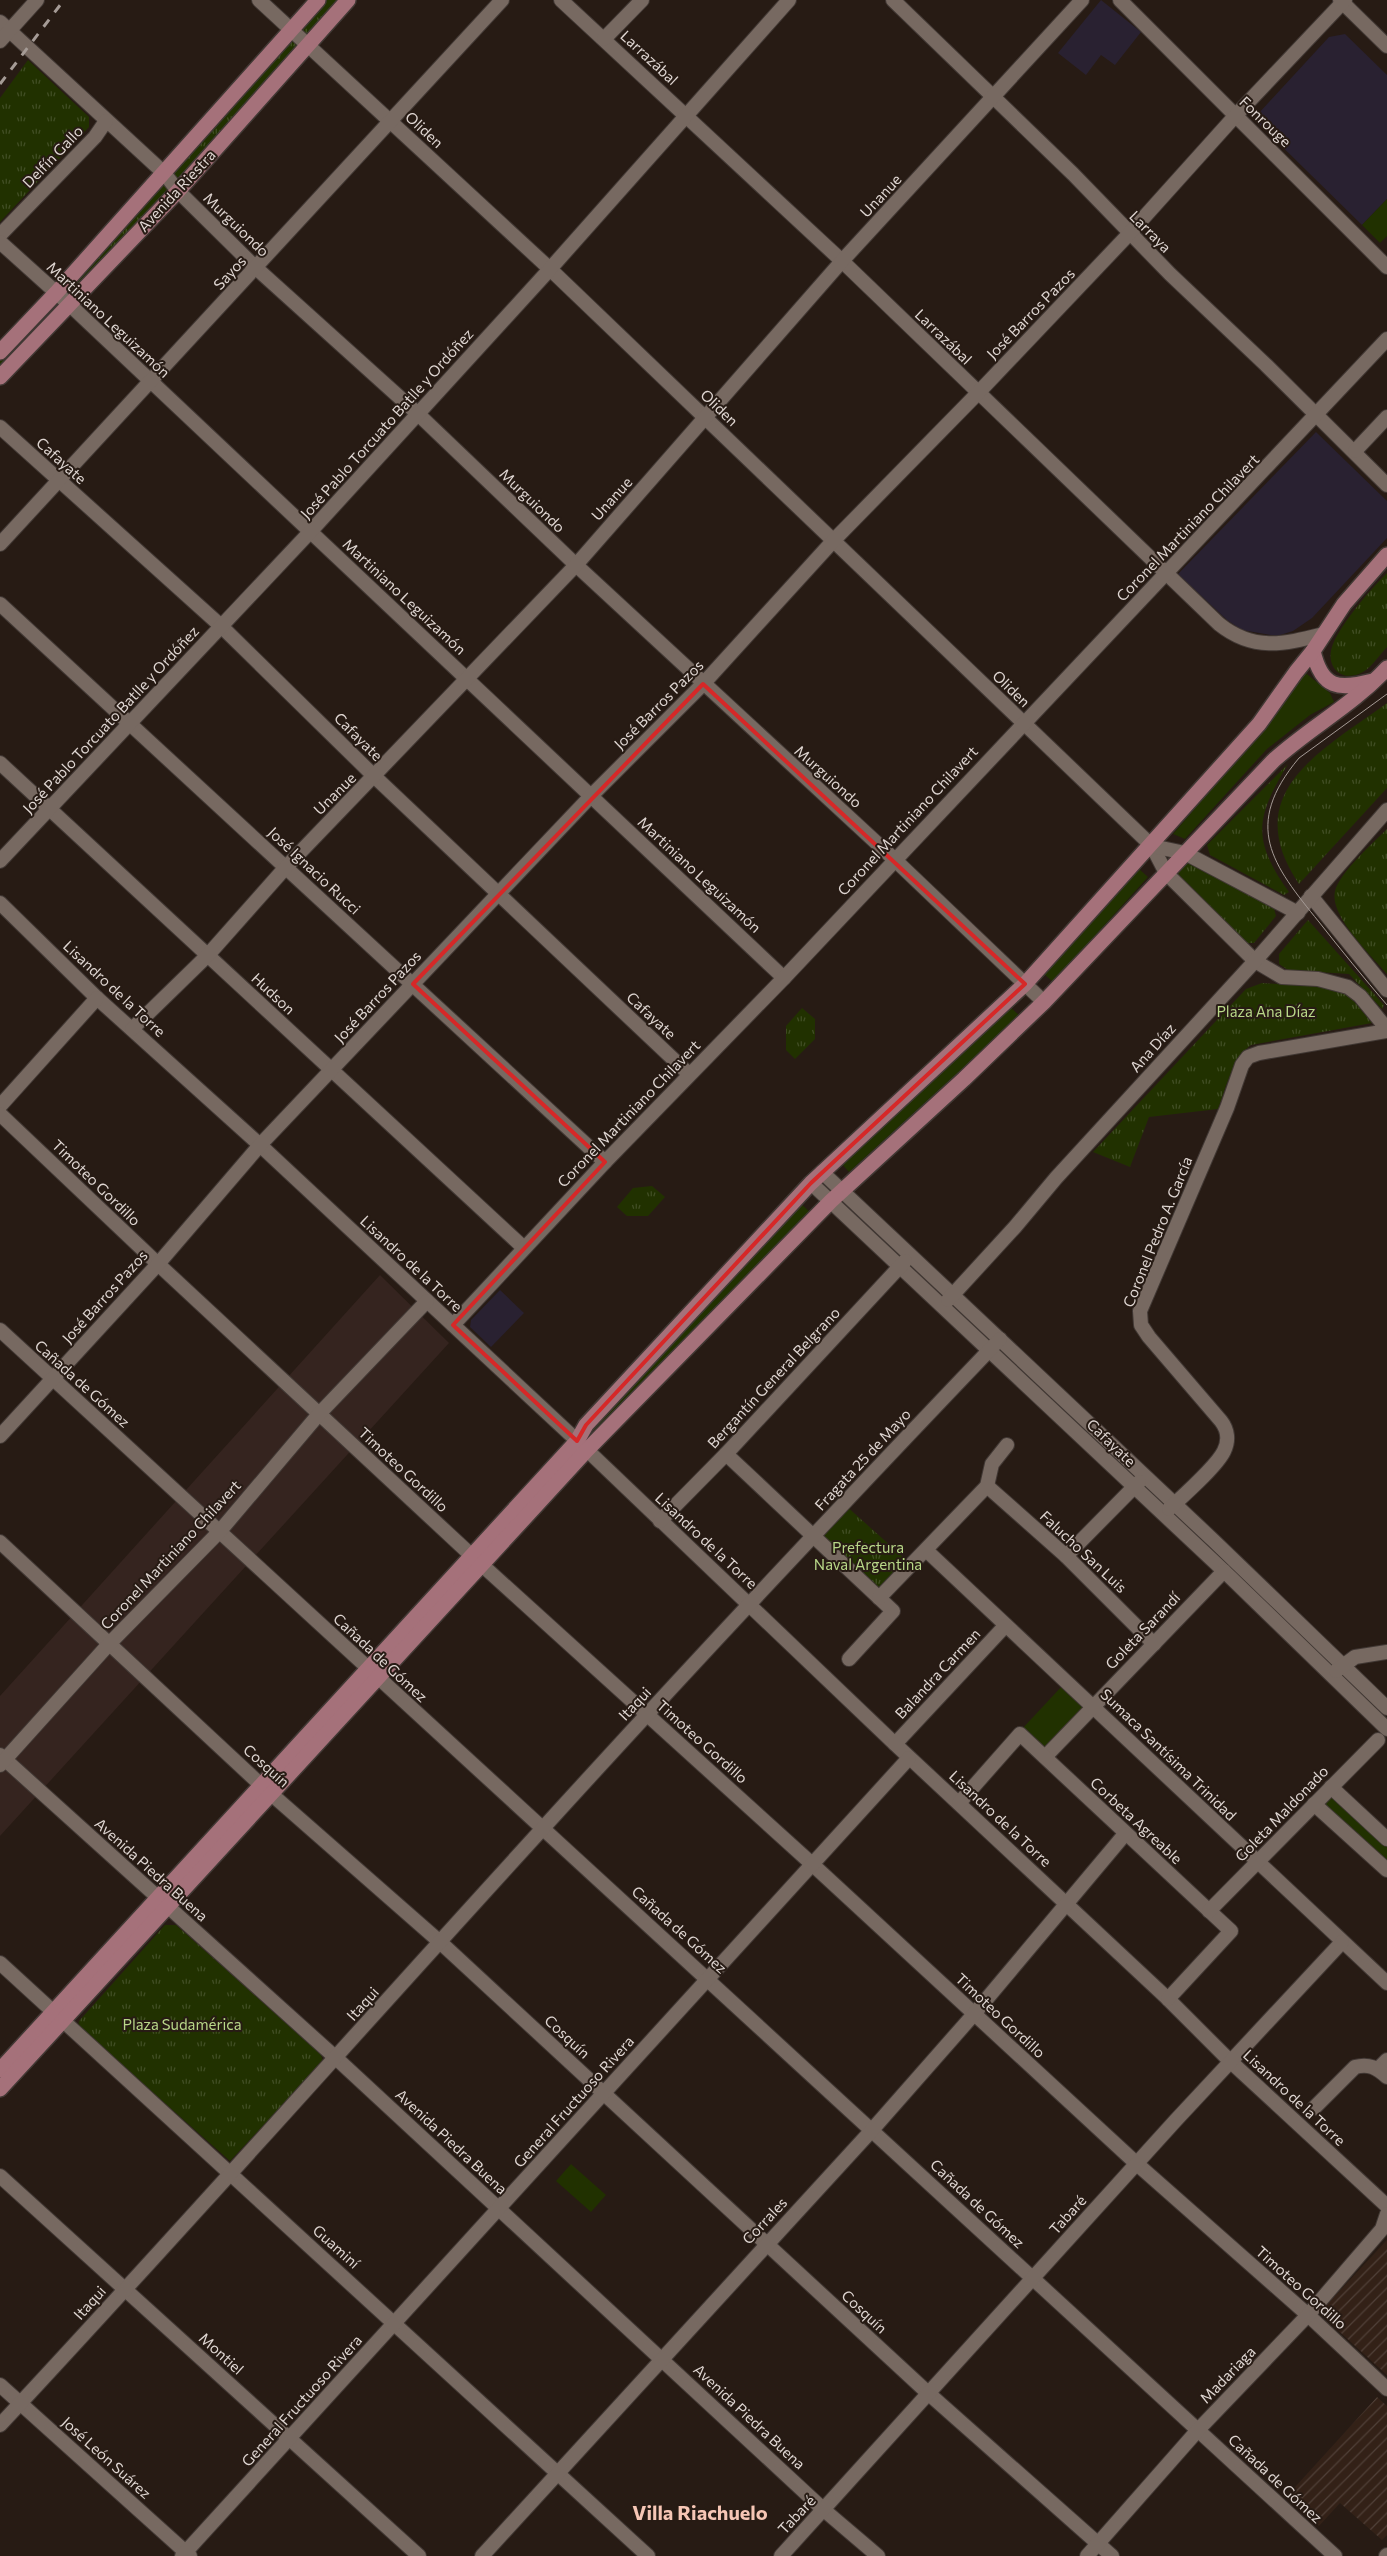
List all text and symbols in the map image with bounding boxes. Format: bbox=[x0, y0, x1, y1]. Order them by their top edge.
street label: Larrazábal bbox=[617, 26, 682, 88]
street label: Fonrouge bbox=[1236, 92, 1295, 150]
street label: Oliden bbox=[402, 107, 447, 151]
street label: Delfín Gallo bbox=[18, 121, 86, 191]
street label: Avenida Riestra bbox=[134, 146, 219, 235]
street label: Unanue bbox=[856, 170, 905, 221]
street label: Murguiondo bbox=[200, 189, 273, 260]
street label: Larraya bbox=[1126, 207, 1175, 256]
street label: Sayos bbox=[209, 252, 249, 293]
street label: Martiniano Leguizamón bbox=[43, 258, 174, 381]
street label: José Barros Pazos bbox=[983, 264, 1078, 362]
street label: Larrazábal bbox=[912, 305, 976, 368]
street label: José Pablo Torcuato Batlle y Ordóñez bbox=[296, 325, 476, 522]
street label: Oliden bbox=[697, 385, 742, 429]
street label: Cafayate bbox=[33, 433, 90, 487]
street label: Coronel Martiniano Chilavert bbox=[1112, 450, 1262, 605]
street label: Murguiondo bbox=[496, 465, 569, 536]
street label: Unanue bbox=[587, 473, 635, 524]
street label: Martiniano Leguizamón bbox=[339, 535, 470, 658]
street label: José Pablo Torcuato Batlle y Ordóñez bbox=[19, 622, 202, 817]
street label: José Barros Pazos bbox=[610, 656, 707, 753]
street label: Oliden bbox=[989, 666, 1034, 710]
street label: Cafayate bbox=[331, 708, 387, 764]
street label: Murguiondo bbox=[791, 741, 866, 811]
street label: Coronel Martiniano Chilavert bbox=[833, 742, 981, 899]
street label: Unanue bbox=[309, 768, 359, 818]
street label: Martiniano Leguizamón bbox=[634, 813, 765, 936]
street label: José Ignacio Rucci bbox=[265, 823, 365, 918]
street label: Lisandro de la Torre bbox=[60, 936, 170, 1040]
street label: José Barros Pazos bbox=[330, 947, 425, 1046]
street label: Hudson bbox=[248, 969, 299, 1018]
street label: Cafayate bbox=[623, 988, 680, 1043]
park label: Plaza Ana Díaz bbox=[1216, 1002, 1316, 1020]
street label: Ana Díaz bbox=[1126, 1019, 1179, 1076]
street label: Coronel Martiniano Chilavert bbox=[553, 1036, 703, 1191]
street label: Timoteo Gordillo bbox=[49, 1136, 145, 1229]
street label: Coronel Pedro A. García bbox=[1119, 1154, 1196, 1310]
street label: Lisandro de la Torre bbox=[357, 1211, 467, 1315]
street label: José Barros Pazos bbox=[58, 1246, 151, 1347]
street label: Bergantín General Belgrano bbox=[703, 1303, 843, 1452]
street label: Cañada de Gómez bbox=[31, 1336, 134, 1431]
street label: Fragata 25 de Mayo bbox=[811, 1405, 914, 1514]
street label: Cafayate bbox=[1084, 1415, 1140, 1470]
street label: Timoteo Gordillo bbox=[355, 1423, 452, 1515]
street label: Coronel Martiniano Chilavert bbox=[96, 1476, 244, 1633]
street label: Lisandro de la Torre bbox=[652, 1488, 762, 1592]
street label: Falucho San Luis bbox=[1037, 1507, 1131, 1596]
park label: Prefectura Naval Argentina bbox=[814, 1538, 922, 1573]
street label: Goleta Sarandí bbox=[1101, 1587, 1184, 1672]
street label: Cañada de Gómez bbox=[330, 1609, 431, 1705]
street label: Balandra Carmen bbox=[891, 1624, 984, 1722]
street label: Itaqui bbox=[614, 1683, 654, 1724]
street label: Sumaca Santísima Trinidad bbox=[1097, 1685, 1240, 1824]
street label: Timoteo Gordillo bbox=[654, 1696, 752, 1787]
street label: Cosquín bbox=[240, 1740, 293, 1791]
street label: Goleta Maldonado bbox=[1231, 1762, 1332, 1865]
street label: Lisandro de la Torre bbox=[946, 1766, 1056, 1870]
street label: Corbeta Agreable bbox=[1087, 1773, 1186, 1867]
street label: Avenida Piedra Buena bbox=[91, 1814, 212, 1925]
street label: Cañada de Gómez bbox=[628, 1882, 731, 1977]
street label: Timoteo Gordillo bbox=[952, 1969, 1049, 2061]
street label: Itaqui bbox=[342, 1983, 382, 2024]
street label: Cosquín bbox=[541, 2011, 594, 2062]
park label: Plaza Sudamérica bbox=[122, 2015, 242, 2033]
street label: General Fructuoso Rivera bbox=[509, 2032, 637, 2171]
street label: Lisandro de la Torre bbox=[1240, 2045, 1350, 2149]
street label: Avenida Piedra Buena bbox=[392, 2085, 511, 2198]
street label: Cañada de Gómez bbox=[927, 2155, 1028, 2251]
street label: Tabaré bbox=[1045, 2191, 1090, 2238]
street label: Corrales bbox=[738, 2193, 791, 2247]
street label: Guaminí bbox=[310, 2221, 365, 2273]
street label: Timoteo Gordillo bbox=[1253, 2242, 1351, 2333]
street label: Itaqui bbox=[69, 2282, 109, 2323]
street label: Cosquín bbox=[838, 2286, 891, 2337]
street label: Montiel bbox=[196, 2329, 248, 2378]
street label: General Fructuoso Rivera bbox=[237, 2331, 365, 2470]
street label: Madariaga bbox=[1196, 2342, 1259, 2406]
street label: Avenida Piedra Buena bbox=[690, 2360, 809, 2473]
street label: José León Suárez bbox=[58, 2413, 155, 2502]
street label: Cañada de Gómez bbox=[1225, 2430, 1326, 2526]
street label: Tabaré bbox=[774, 2491, 819, 2537]
district label: Villa Riachuelo bbox=[632, 2500, 768, 2524]

